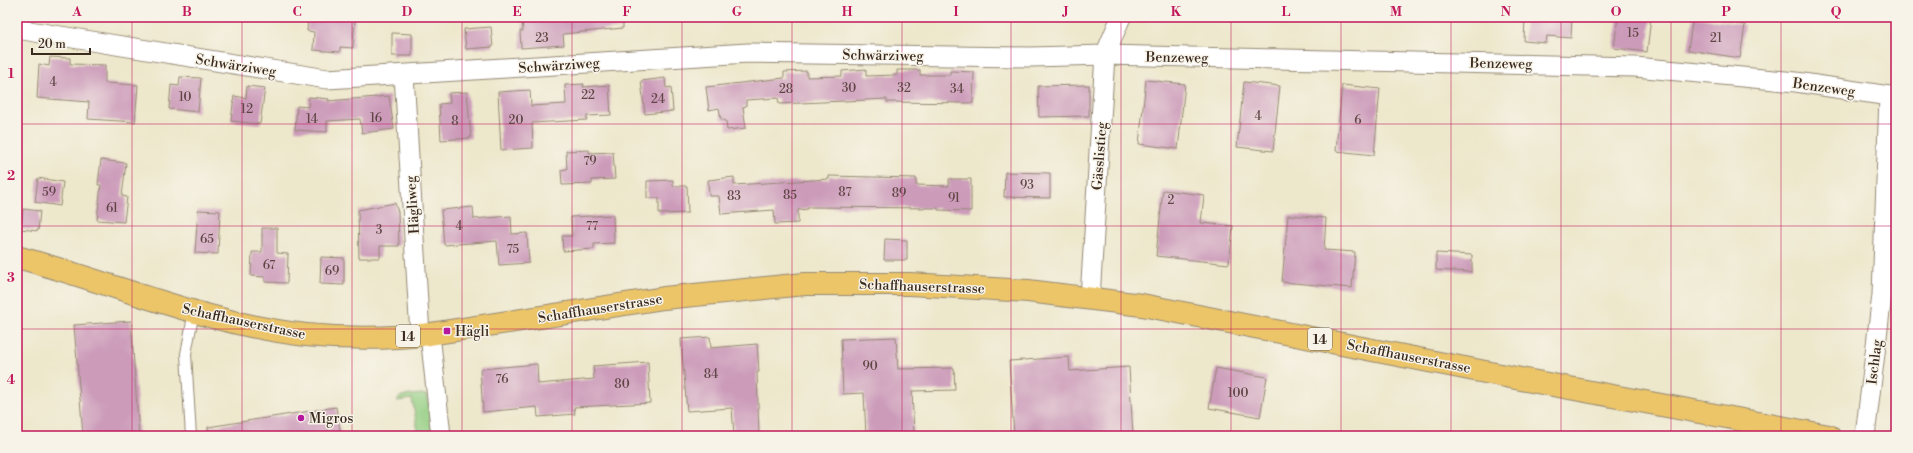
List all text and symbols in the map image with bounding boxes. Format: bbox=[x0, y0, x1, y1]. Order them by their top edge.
text: A bbox=[71, 4, 82, 20]
text: B bbox=[182, 4, 192, 20]
text: C bbox=[292, 4, 302, 20]
text: D bbox=[402, 4, 412, 20]
text: E bbox=[512, 4, 522, 20]
text: F bbox=[622, 4, 632, 20]
text: G bbox=[732, 4, 743, 20]
text: H bbox=[842, 4, 853, 20]
text: I bbox=[953, 4, 959, 20]
text: J bbox=[1061, 4, 1069, 20]
text: K bbox=[1171, 4, 1182, 20]
text: L bbox=[1282, 4, 1291, 20]
text: M bbox=[1390, 4, 1402, 20]
text: N bbox=[1501, 4, 1512, 20]
text: O bbox=[1611, 4, 1622, 20]
text: P bbox=[1721, 4, 1731, 20]
text: Q bbox=[1831, 4, 1842, 20]
house number: 15 bbox=[1627, 26, 1639, 41]
scale bar bbox=[32, 30, 90, 56]
house number: 23 bbox=[535, 31, 549, 46]
house number: 21 bbox=[1710, 31, 1723, 46]
text: 20 m bbox=[38, 37, 66, 52]
street label: Schwärziweg bbox=[842, 46, 925, 66]
street label: Benzeweg bbox=[1144, 48, 1209, 68]
street label: Schwärziweg bbox=[194, 51, 278, 81]
street label: Schwärziweg bbox=[518, 54, 601, 78]
street label: Benzeweg bbox=[1468, 54, 1533, 74]
text: 1 bbox=[8, 66, 15, 82]
house number: 4 bbox=[49, 75, 57, 90]
street label: Benzeweg bbox=[1790, 75, 1857, 101]
house number: 30 bbox=[842, 81, 856, 96]
house number: 32 bbox=[897, 81, 911, 96]
house number: 28 bbox=[779, 82, 793, 97]
house number: 34 bbox=[950, 82, 964, 97]
house number: 22 bbox=[581, 88, 595, 103]
house number: 10 bbox=[179, 90, 191, 105]
house number: 24 bbox=[651, 92, 665, 107]
house number: 12 bbox=[241, 102, 253, 117]
house number: 4 bbox=[1254, 109, 1262, 124]
house number: 16 bbox=[370, 111, 382, 126]
house number: 14 bbox=[306, 112, 318, 127]
house number: 20 bbox=[509, 113, 523, 128]
house number: 6 bbox=[1354, 113, 1362, 128]
house number: 8 bbox=[451, 114, 459, 129]
street label: Gässlistieg bbox=[1089, 120, 1111, 191]
house number: 79 bbox=[583, 154, 597, 169]
text: 2 bbox=[7, 168, 15, 184]
street label: Hägliweg bbox=[402, 175, 424, 235]
house number: 93 bbox=[1020, 178, 1034, 193]
house number: 59 bbox=[42, 185, 56, 200]
house number: 87 bbox=[838, 185, 852, 200]
house number: 89 bbox=[892, 186, 906, 201]
house number: 85 bbox=[783, 188, 797, 203]
house number: 83 bbox=[727, 189, 741, 204]
house number: 91 bbox=[948, 191, 961, 206]
house number: 2 bbox=[1168, 193, 1175, 208]
house number: 61 bbox=[106, 201, 119, 216]
house number: 4 bbox=[455, 219, 463, 234]
house number: 77 bbox=[586, 219, 598, 234]
house number: 3 bbox=[376, 223, 383, 238]
house number: 65 bbox=[200, 232, 214, 247]
house number: 75 bbox=[507, 242, 520, 257]
house number: 67 bbox=[263, 258, 275, 273]
house number: 69 bbox=[325, 264, 339, 279]
text: 3 bbox=[7, 270, 15, 286]
street label: Schaffhauserstrasse bbox=[859, 276, 985, 298]
street label: Schaffhauserstrasse bbox=[537, 290, 664, 328]
street label: Schaffhauserstrasse bbox=[180, 300, 307, 344]
place label: Hägli bbox=[455, 323, 490, 341]
road number: 14 bbox=[396, 325, 420, 347]
marker: Hägli bbox=[442, 326, 452, 336]
road number: 14 bbox=[1308, 328, 1332, 350]
street label: Schaffhauserstrasse bbox=[1345, 336, 1472, 378]
street label: Ischlag bbox=[1863, 338, 1887, 386]
house number: 90 bbox=[862, 359, 878, 374]
house number: 84 bbox=[704, 367, 718, 382]
text: 4 bbox=[7, 372, 16, 388]
house number: 76 bbox=[496, 372, 508, 387]
house number: 80 bbox=[614, 377, 630, 392]
house number: 100 bbox=[1228, 386, 1248, 401]
place label: Migros bbox=[309, 410, 353, 428]
marker: Migros bbox=[296, 413, 306, 423]

